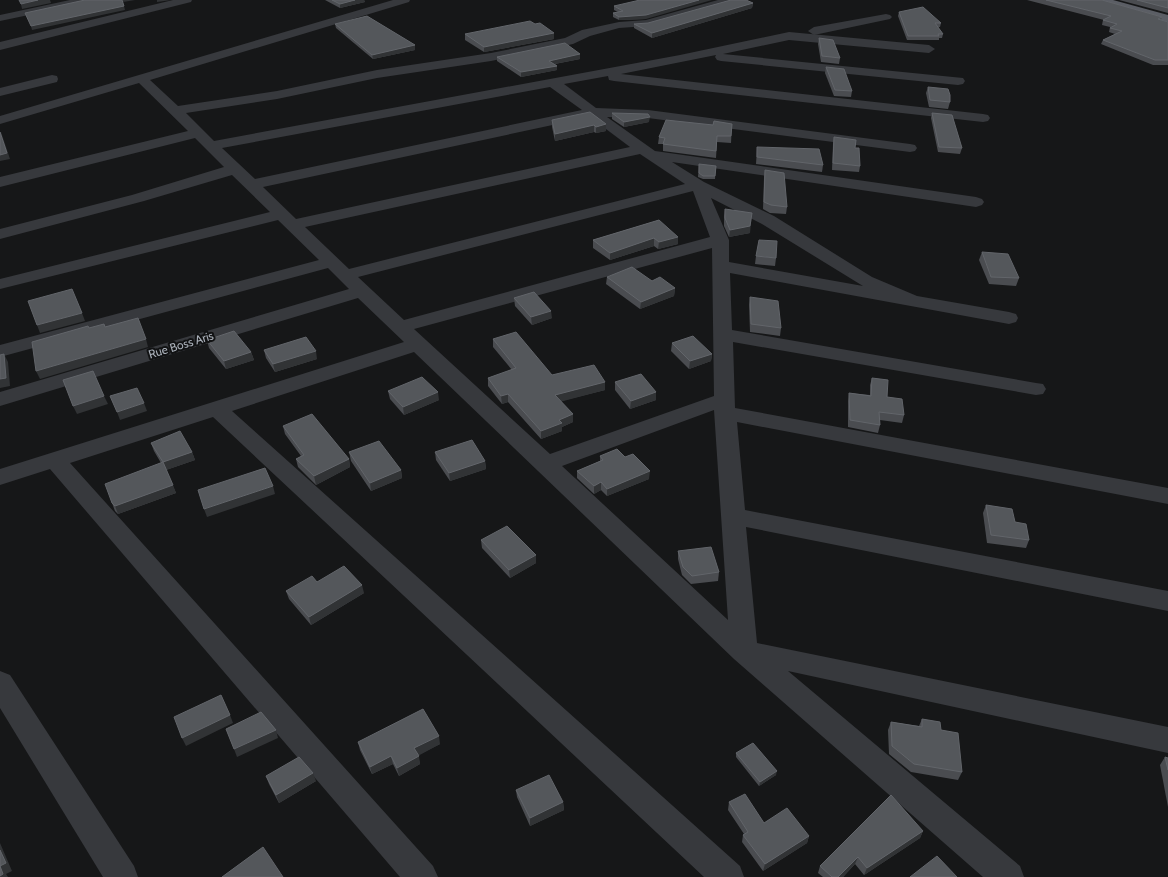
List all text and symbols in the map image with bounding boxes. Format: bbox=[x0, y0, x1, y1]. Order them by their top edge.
street label: Rue Boss Aris bbox=[146, 328, 215, 362]

